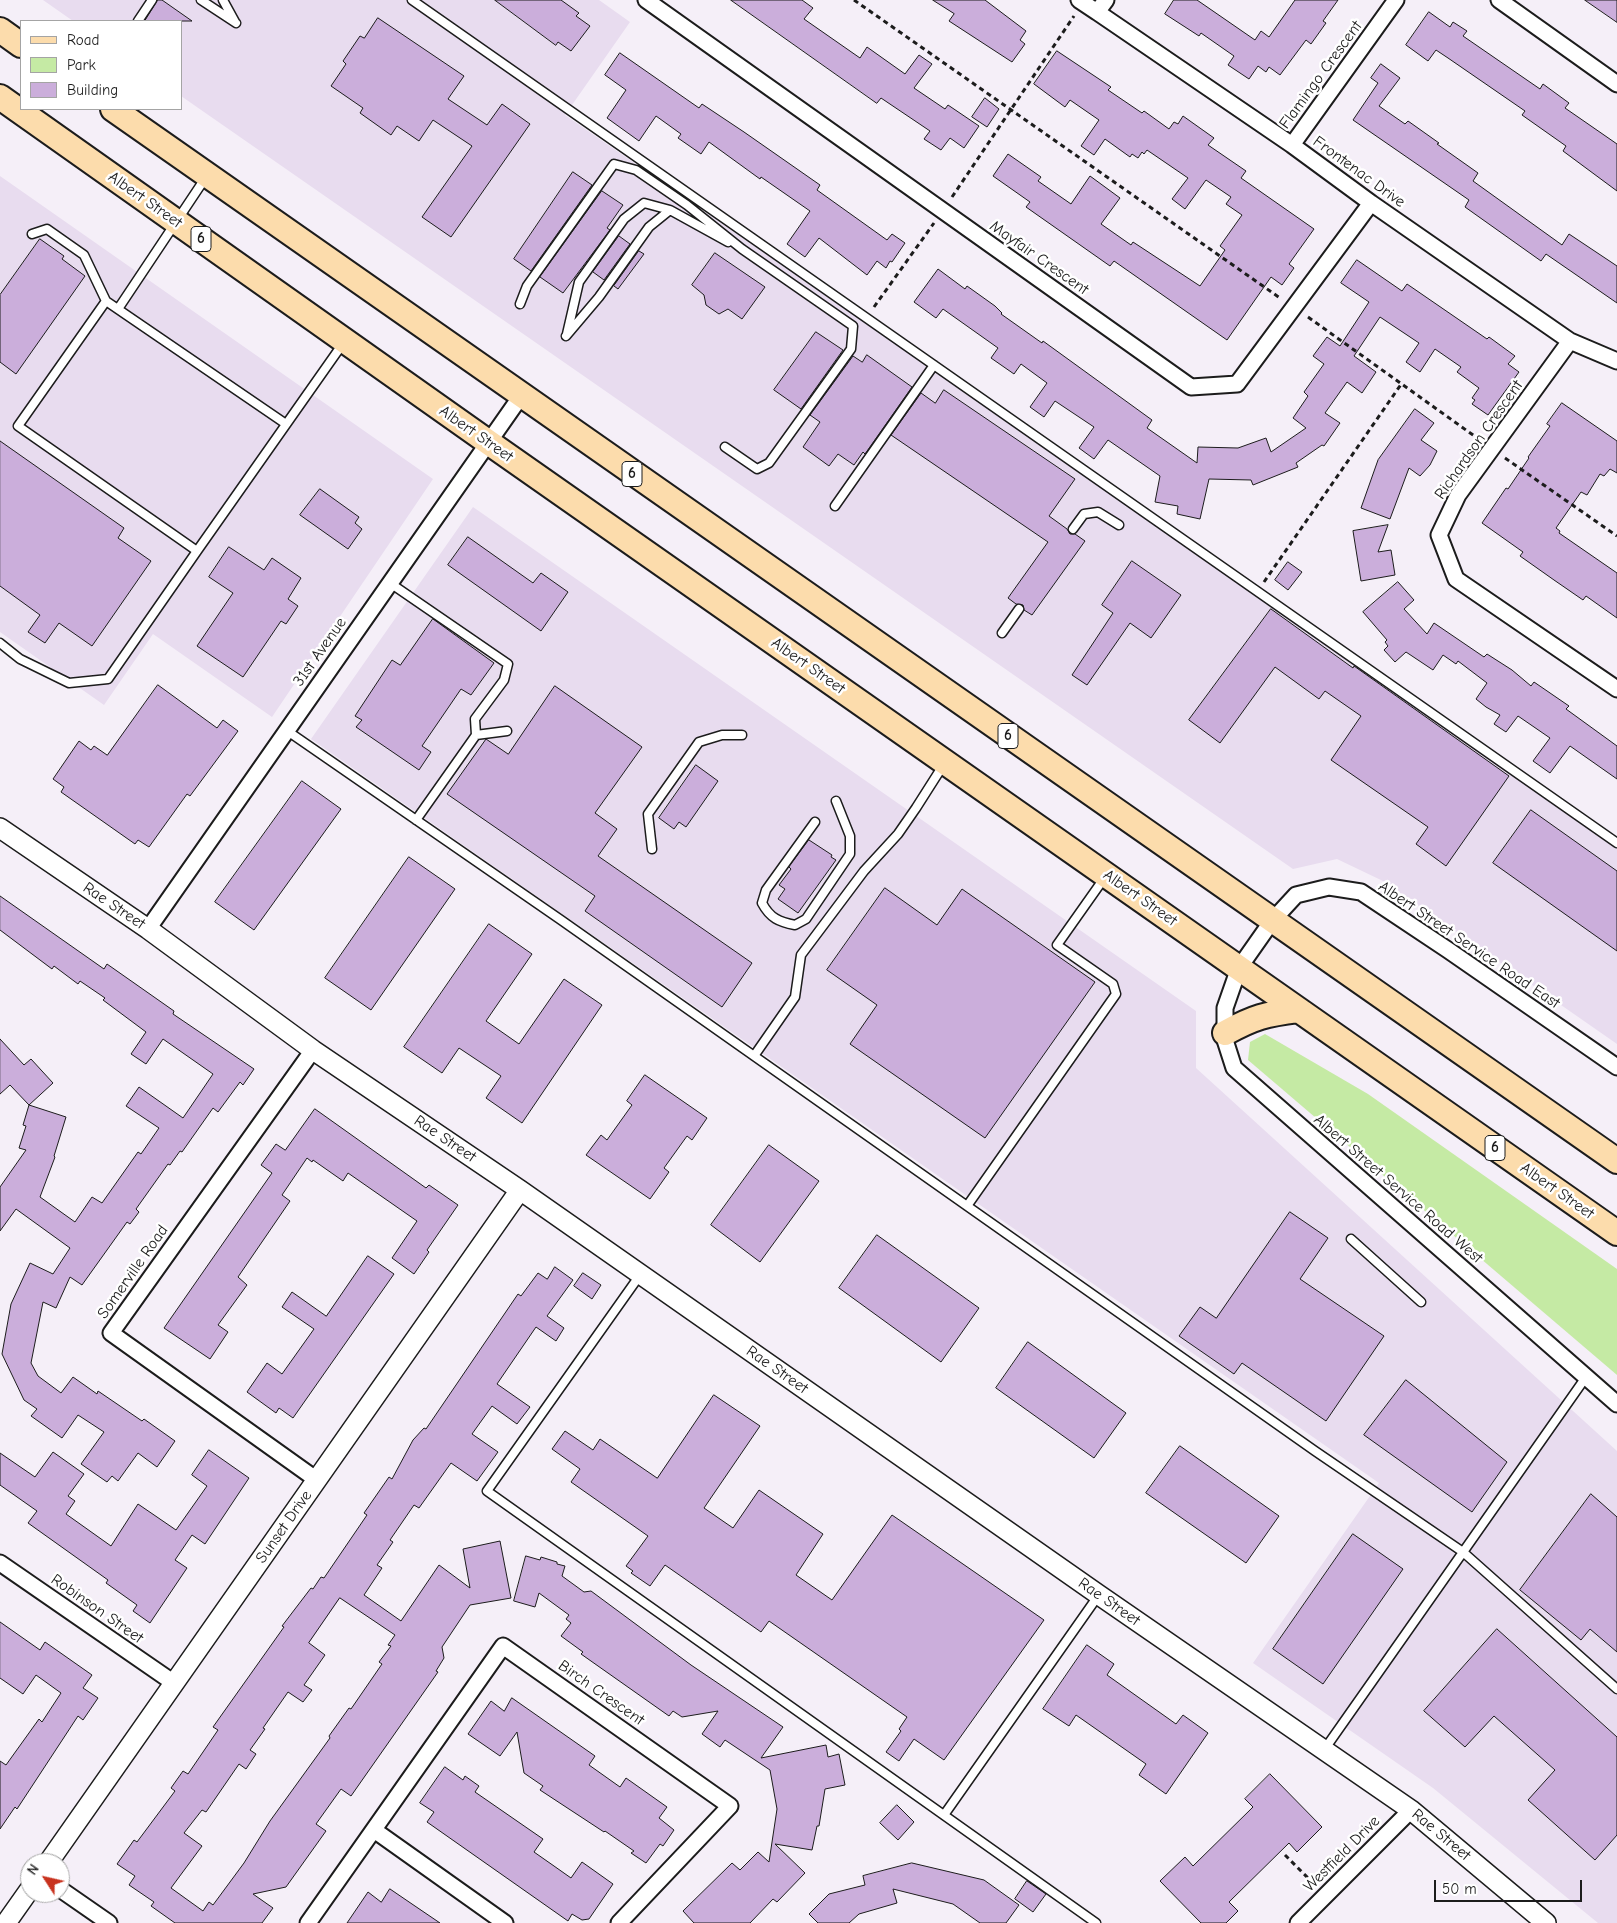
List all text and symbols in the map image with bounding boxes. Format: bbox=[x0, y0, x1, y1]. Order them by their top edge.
street label: Flamingo Crescent bbox=[1275, 17, 1367, 133]
legend bbox=[20, 20, 182, 110]
text: Road bbox=[67, 31, 99, 49]
text: Park bbox=[67, 56, 96, 74]
text: Building bbox=[67, 81, 118, 99]
street label: Frontenac Drive bbox=[1309, 132, 1409, 212]
street label: Albert Street bbox=[104, 168, 186, 232]
street label: Mayfair Crescent bbox=[986, 217, 1092, 299]
road number: 6 bbox=[191, 226, 211, 252]
street label: Richardson Crescent bbox=[1431, 377, 1527, 503]
street label: Albert Street bbox=[435, 402, 517, 466]
road number: 6 bbox=[622, 462, 642, 486]
street label: 31st Avenue bbox=[289, 614, 351, 690]
street label: Albert Street bbox=[767, 634, 849, 698]
road number: 6 bbox=[998, 724, 1018, 748]
street label: Albert Street bbox=[1099, 866, 1181, 930]
street label: Albert Street Service Road East bbox=[1375, 877, 1563, 1013]
street label: Rae Street bbox=[79, 878, 149, 934]
street label: Albert Street Service Road West bbox=[1310, 1110, 1486, 1268]
street label: Rae Street bbox=[410, 1111, 480, 1167]
road number: 6 bbox=[1485, 1136, 1505, 1160]
street label: Albert Street bbox=[1516, 1159, 1598, 1223]
street label: Somerville Road bbox=[94, 1221, 172, 1323]
street label: Rae Street bbox=[742, 1342, 812, 1398]
street label: Sunset Drive bbox=[252, 1487, 316, 1567]
street label: Robinson Street bbox=[47, 1570, 147, 1648]
street label: Rae Street bbox=[1074, 1574, 1144, 1630]
street label: Birch Crescent bbox=[554, 1656, 648, 1730]
street label: Rae Street bbox=[1408, 1805, 1474, 1865]
street label: Westfield Drive bbox=[1300, 1812, 1384, 1896]
north arrow bbox=[20, 1853, 70, 1903]
text: N bbox=[24, 1861, 43, 1878]
scale bar bbox=[1437, 1870, 1584, 1902]
text: 50 m bbox=[1442, 1880, 1477, 1898]

